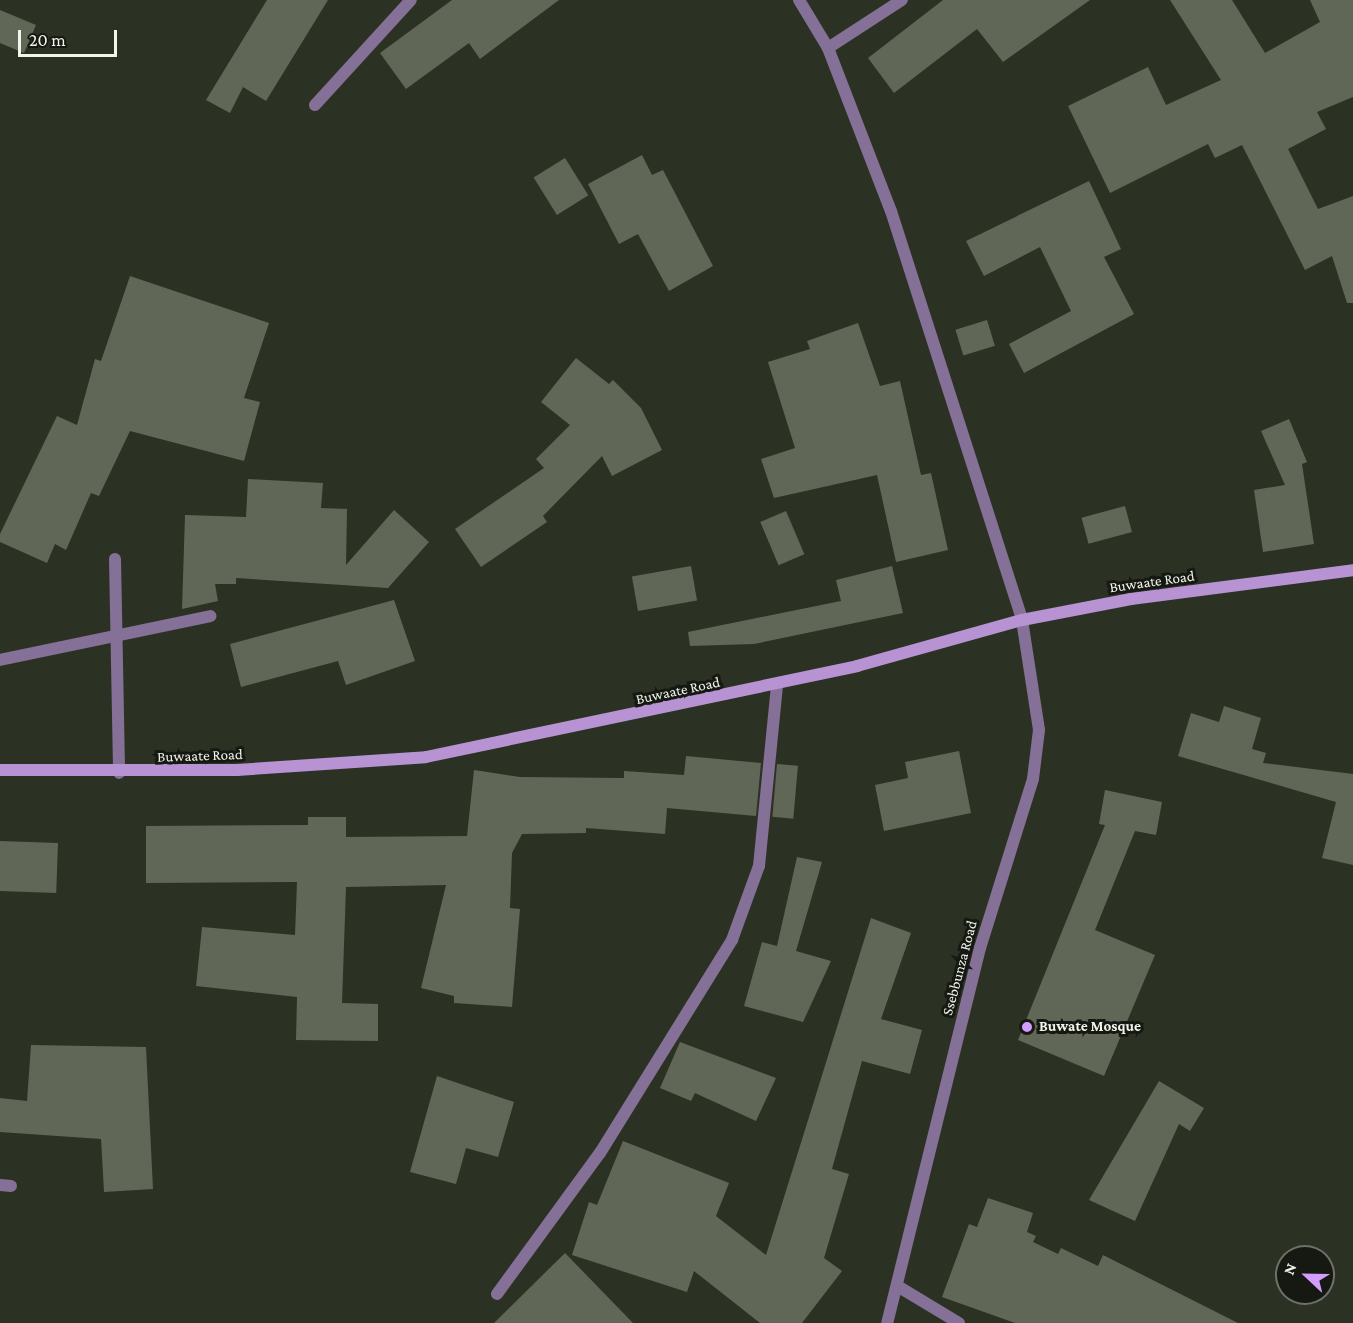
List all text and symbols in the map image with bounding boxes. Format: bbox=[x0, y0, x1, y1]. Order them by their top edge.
scale bar bbox=[21, 18, 120, 56]
text: 20 m bbox=[29, 30, 66, 50]
street label: Buwaate Road bbox=[1108, 567, 1196, 597]
street label: Buwaate Road bbox=[634, 673, 722, 709]
street label: Buwaate Road bbox=[157, 746, 243, 766]
street label: Ssebbunza Road bbox=[939, 919, 981, 1017]
place label: Buwate Mosque bbox=[1039, 1018, 1141, 1036]
marker: Buwate Mosque bbox=[1020, 1020, 1034, 1034]
north arrow bbox=[1275, 1245, 1335, 1305]
text: N bbox=[1280, 1261, 1300, 1277]

